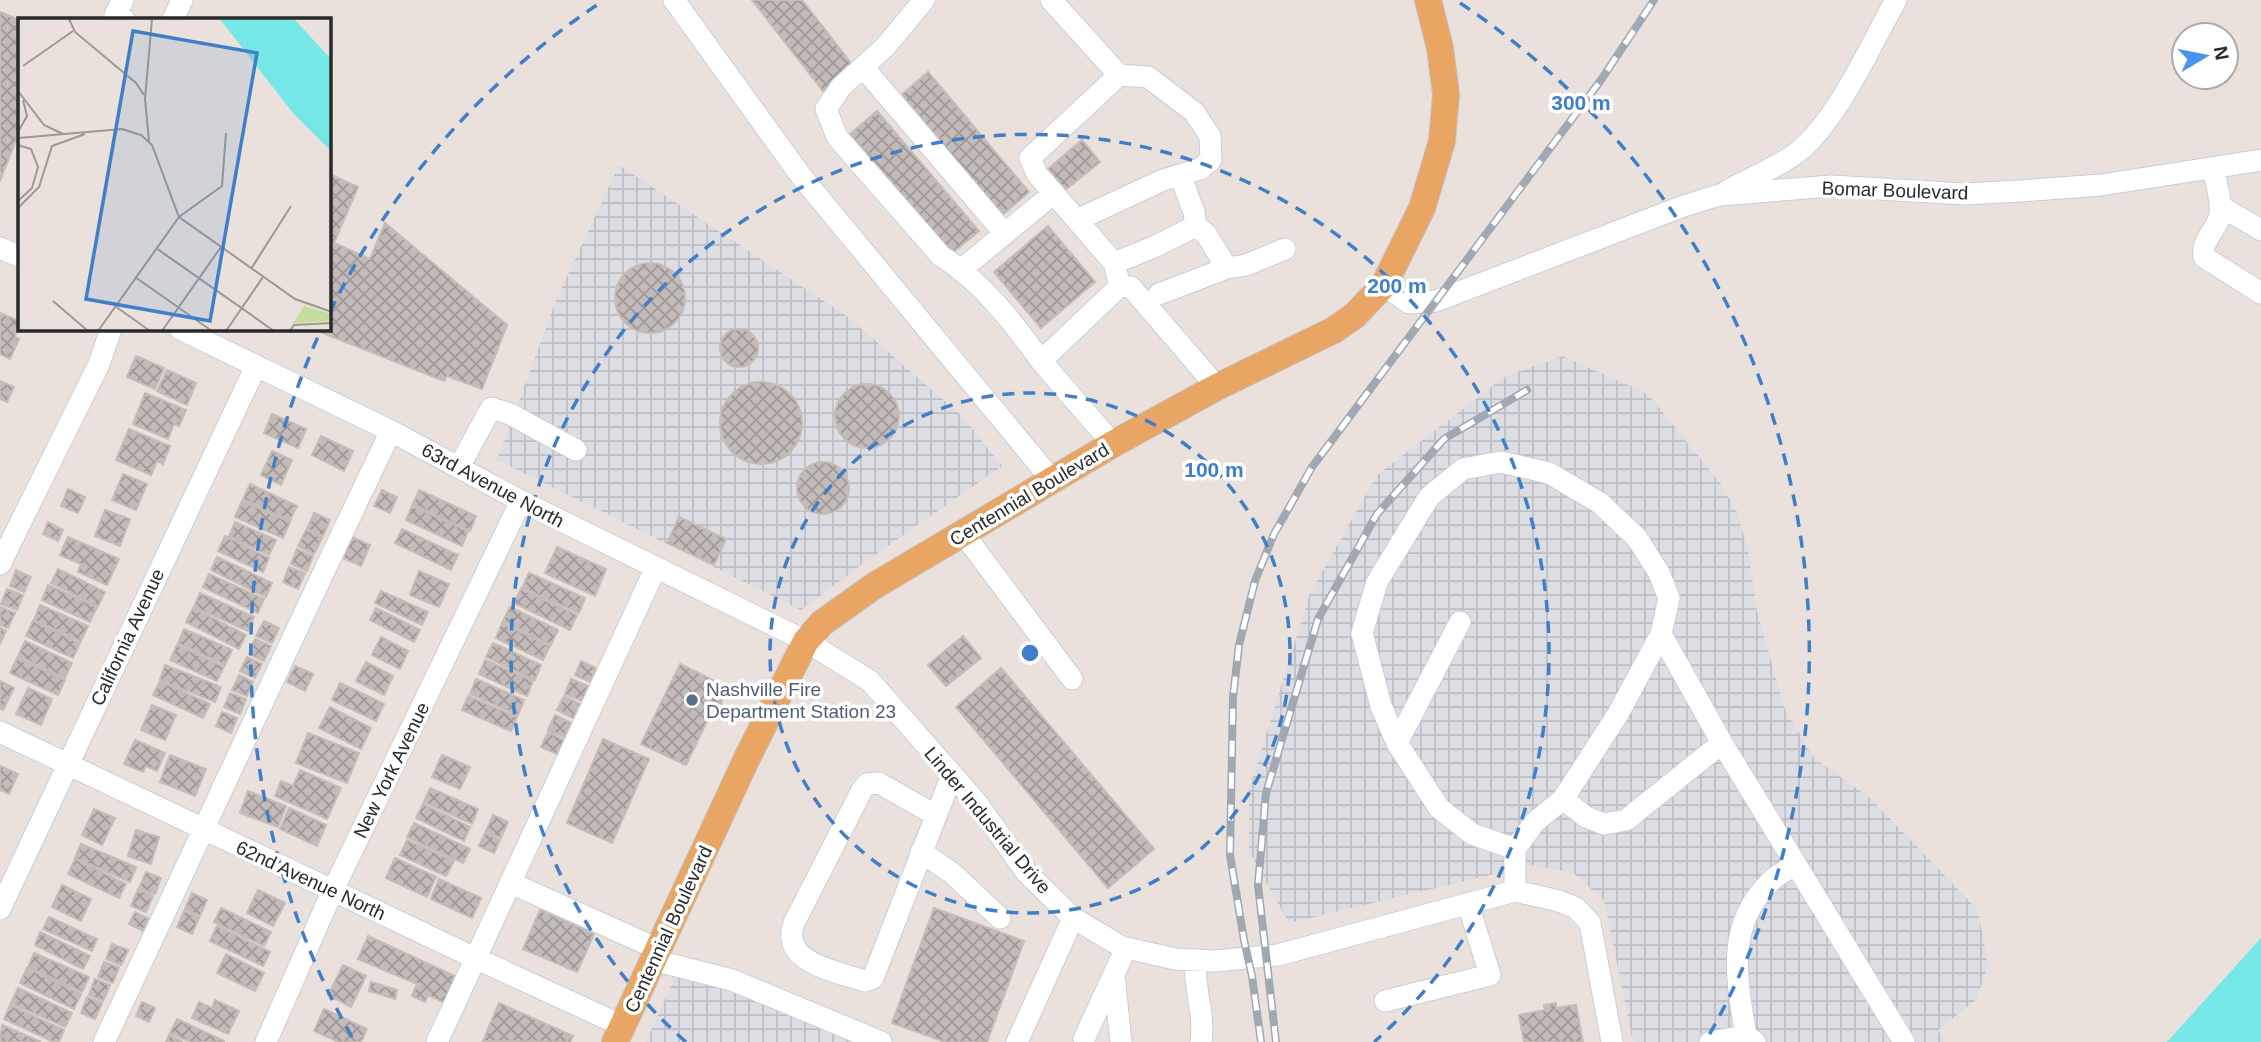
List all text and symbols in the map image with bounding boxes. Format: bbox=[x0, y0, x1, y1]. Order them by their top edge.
inset map bbox=[18, 18, 331, 331]
north arrow bbox=[2170, 21, 2240, 91]
text: N bbox=[2210, 45, 2233, 62]
text: 300 m bbox=[1551, 91, 1611, 114]
street label: Bomar Boulevard bbox=[1821, 177, 1969, 204]
text: 200 m bbox=[1367, 274, 1427, 297]
street label: 63rd Avenue North bbox=[418, 439, 567, 532]
street label: Centennial Boulevard bbox=[946, 439, 1113, 550]
text: 100 m bbox=[1184, 458, 1244, 481]
street label: California Avenue bbox=[87, 565, 168, 709]
centre of rings bbox=[1018, 641, 1042, 665]
place label: Nashville Fire Department Station 23 bbox=[706, 679, 896, 722]
marker: Nashville Fire Department Station 23 bbox=[684, 692, 700, 708]
street label: New York Avenue bbox=[349, 699, 433, 842]
street label: Linder Industrial Drive bbox=[920, 743, 1055, 898]
street label: 62nd Avenue North bbox=[233, 837, 389, 924]
street label: Centennial Boulevard bbox=[621, 842, 716, 1016]

